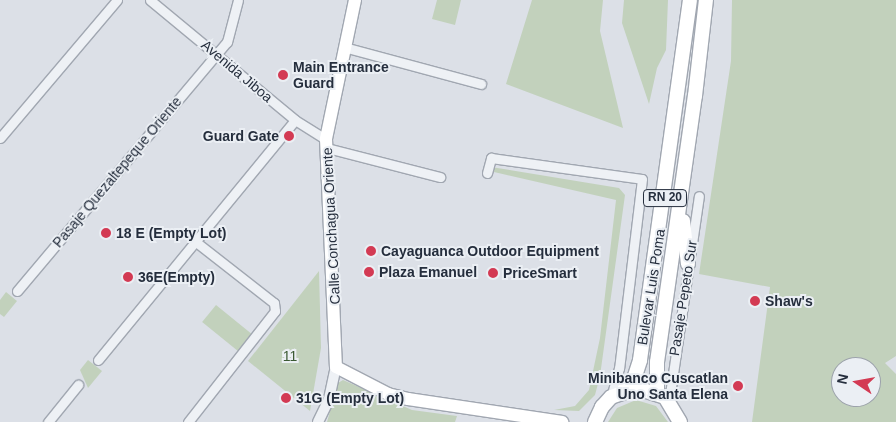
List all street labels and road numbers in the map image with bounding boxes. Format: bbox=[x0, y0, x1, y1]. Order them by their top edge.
street label: Avenida Jiboa bbox=[198, 36, 276, 106]
street label: Pasaje Quezaltepeque Oriente bbox=[49, 93, 185, 251]
street label: Calle Conchagua Oriente bbox=[318, 147, 344, 305]
road number: RN 20 bbox=[642, 188, 688, 208]
street label: Bulevar Luis Poma bbox=[634, 228, 668, 346]
street label: Pasaje Pepeto Sur bbox=[666, 239, 700, 357]

